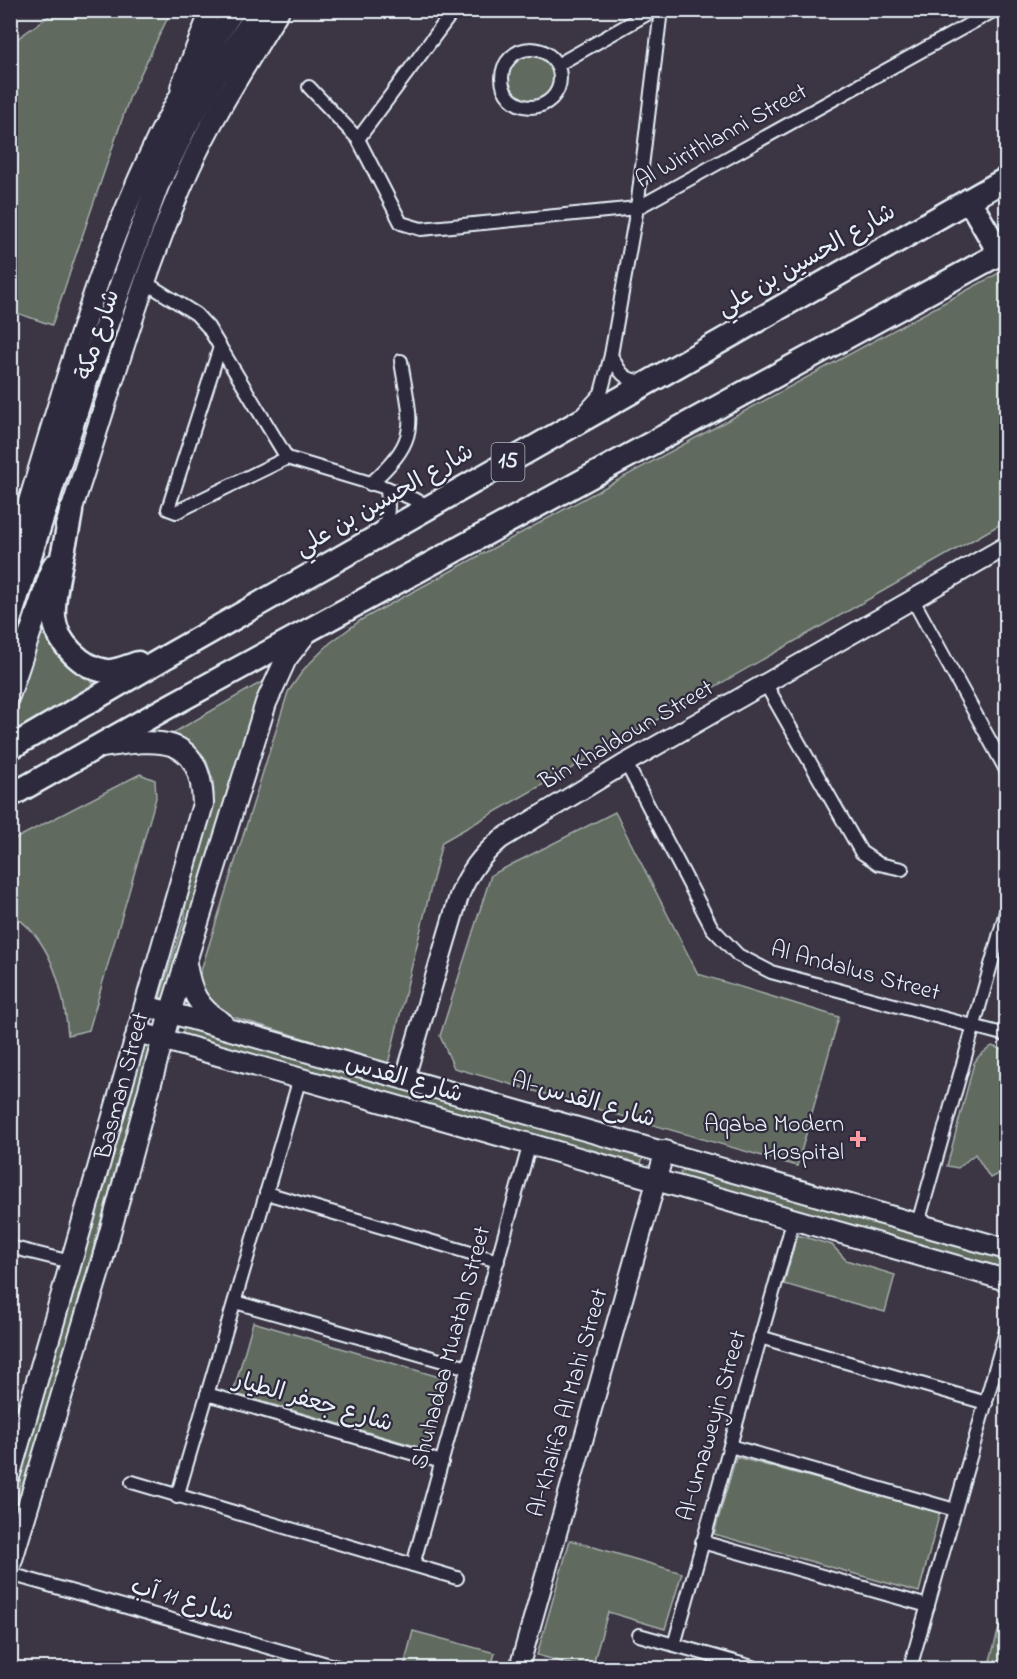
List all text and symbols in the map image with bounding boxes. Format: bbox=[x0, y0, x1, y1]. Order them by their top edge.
street label: Al Wirithlanni Street bbox=[630, 75, 814, 199]
street label: شارع الحسين بن علي bbox=[711, 196, 903, 327]
street label: شارع مكة bbox=[68, 285, 130, 385]
street label: شارع الحسين بن علي bbox=[289, 436, 481, 567]
road number: 15 bbox=[492, 443, 524, 481]
street label: Bin Khaldoun Street bbox=[532, 672, 721, 801]
street label: Al Andalus Street bbox=[766, 933, 944, 1011]
street label: Basman Street bbox=[86, 1008, 159, 1165]
street label: شارع القدس bbox=[341, 1047, 467, 1113]
street label: Al-شارع القدس bbox=[507, 1064, 659, 1138]
place label: Aqaba Modern Hospital bbox=[704, 1108, 844, 1171]
marker: Aqaba Modern Hospital bbox=[849, 1130, 867, 1148]
street label: Shuhadaa Muatah Street bbox=[403, 1223, 501, 1473]
street label: Al-Khalifa Al Mahi Street bbox=[520, 1284, 618, 1522]
street label: Al-Umaweyin Street bbox=[669, 1326, 758, 1526]
street label: شارع جعفر الطيار bbox=[227, 1363, 397, 1442]
street label: شارع 11 آب bbox=[126, 1570, 238, 1632]

